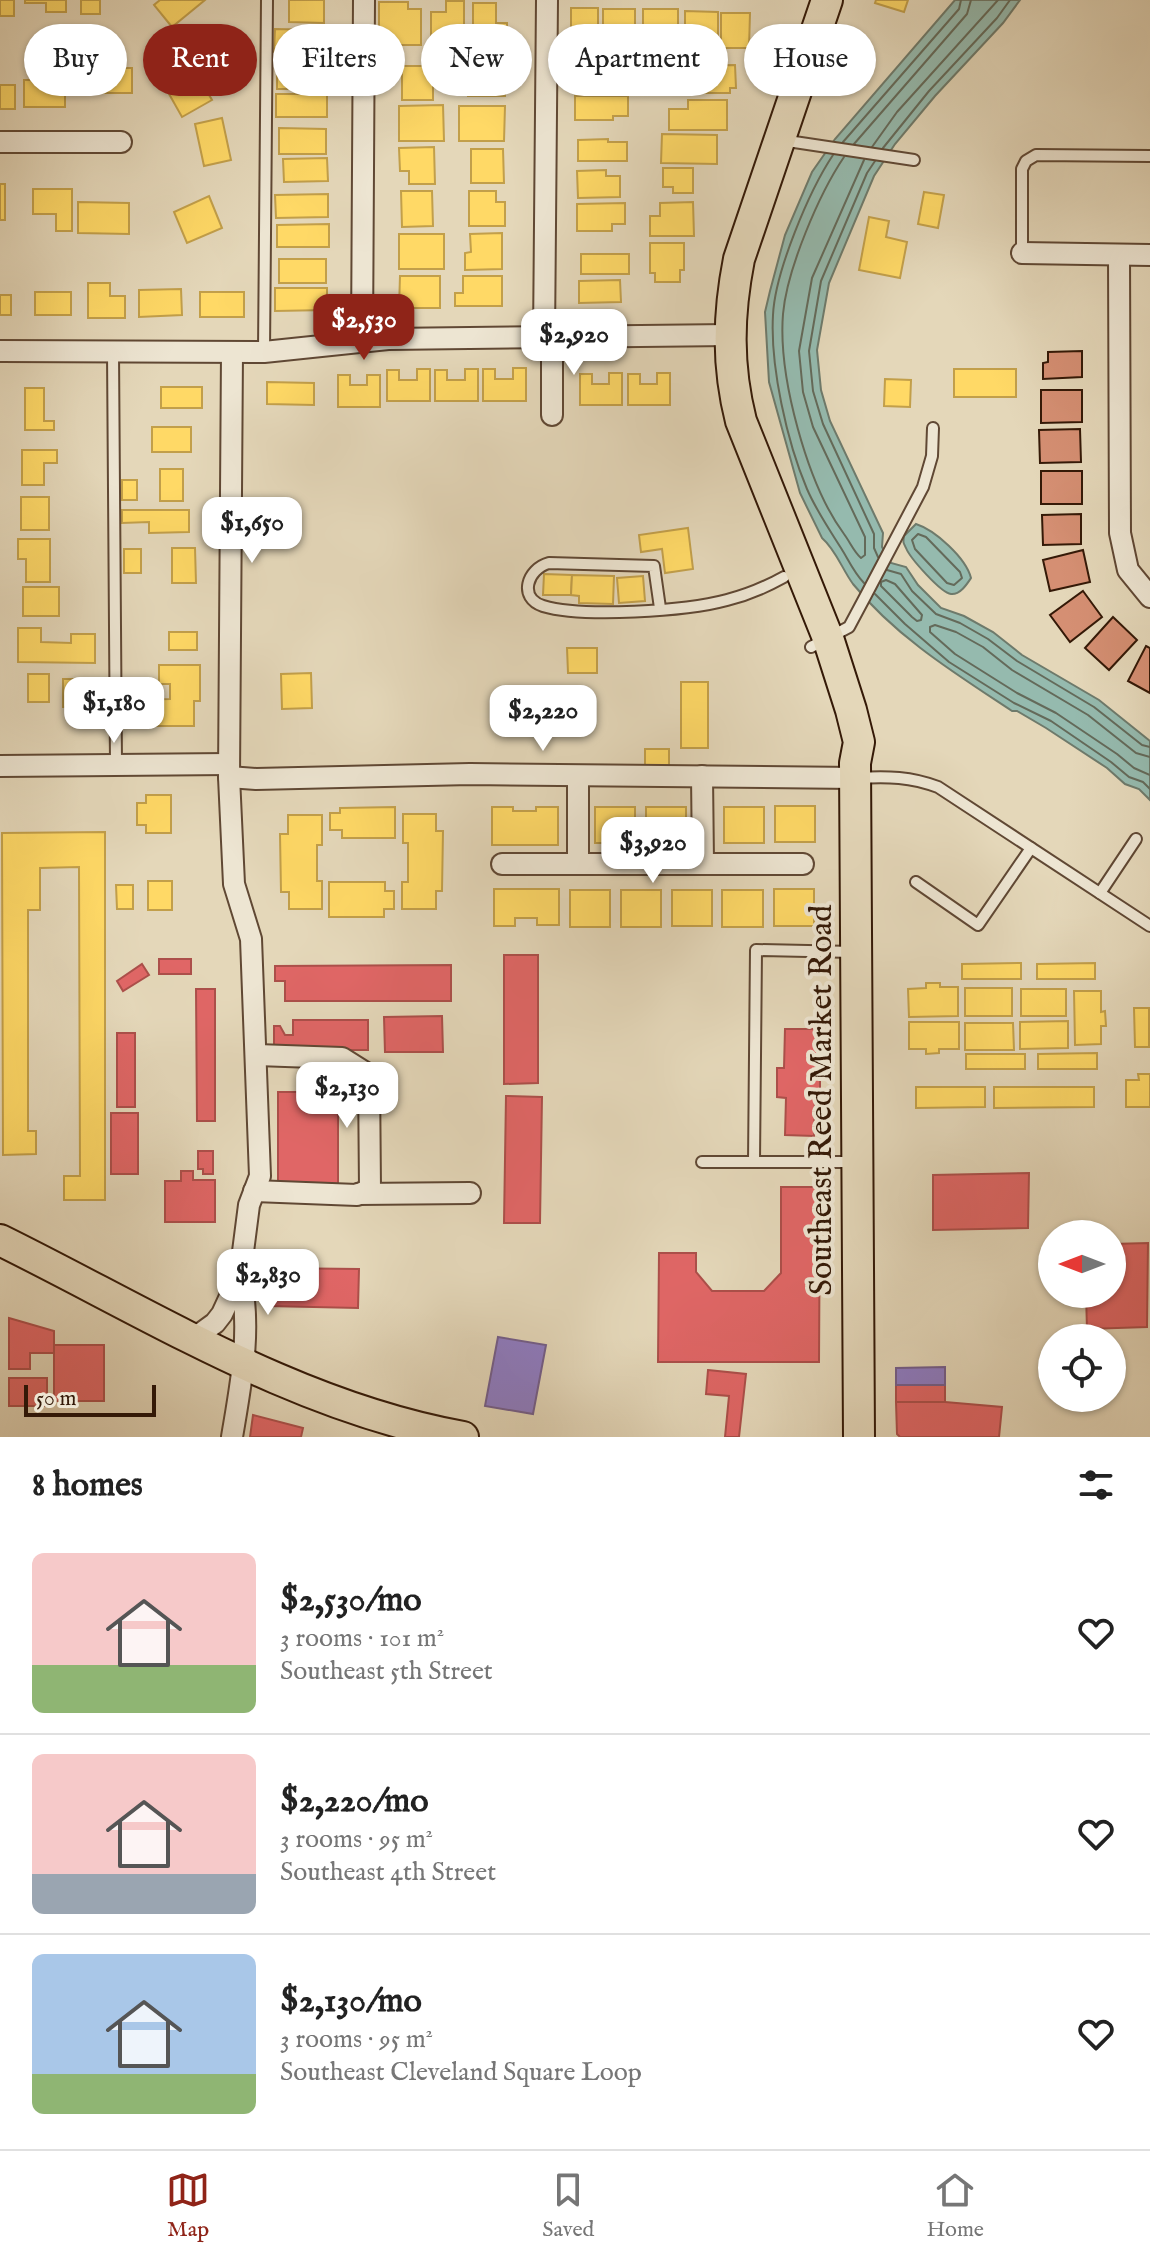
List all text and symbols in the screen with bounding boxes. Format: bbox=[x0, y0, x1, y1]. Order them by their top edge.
chip: Buy bbox=[24, 24, 127, 96]
chip: Rent bbox=[143, 24, 257, 96]
chip: Filters bbox=[273, 24, 405, 96]
chip: New bbox=[421, 24, 532, 96]
chip: Apartment bbox=[548, 24, 728, 96]
chip: House bbox=[744, 24, 876, 96]
pin: $2,530 bbox=[299, 294, 429, 362]
text: $2,530 bbox=[331, 303, 397, 336]
pin: $2,920 bbox=[509, 309, 639, 377]
text: $2,920 bbox=[539, 318, 609, 351]
pin: $1,650 bbox=[187, 497, 317, 565]
text: $1,650 bbox=[220, 506, 284, 539]
pin: $1,180 bbox=[49, 677, 179, 745]
pin: $2,220 bbox=[478, 685, 608, 753]
text: $1,180 bbox=[82, 686, 146, 719]
text: $2,220 bbox=[508, 694, 578, 727]
pin: $3,920 bbox=[588, 817, 718, 885]
text: $3,920 bbox=[619, 826, 687, 859]
street label: Southeast Reed Market Road bbox=[802, 904, 843, 1295]
pin: $2,130 bbox=[282, 1062, 412, 1130]
text: $2,130 bbox=[314, 1071, 380, 1104]
north arrow bbox=[1038, 1220, 1126, 1308]
map controls bbox=[1038, 1220, 1126, 1412]
pin: $2,830 bbox=[203, 1249, 333, 1317]
text: $2,830 bbox=[235, 1258, 301, 1291]
button: locate bbox=[1038, 1324, 1126, 1412]
scale bar bbox=[24, 1381, 156, 1417]
text: 50 m bbox=[36, 1385, 77, 1413]
icon: filters bbox=[1074, 1463, 1118, 1507]
text: 8 homes bbox=[32, 1464, 143, 1507]
text: $2,530/mo bbox=[280, 1579, 422, 1622]
icon: home bbox=[96, 1585, 192, 1681]
icon: heart bbox=[1074, 1611, 1118, 1655]
text: 3 rooms · 101 m² bbox=[280, 1622, 444, 1655]
text: Southeast 5th Street bbox=[280, 1655, 493, 1688]
text: $2,220/mo bbox=[280, 1780, 428, 1823]
icon: home bbox=[96, 1786, 192, 1882]
icon: heart bbox=[1074, 1812, 1118, 1856]
text: 3 rooms · 95 m² bbox=[280, 1823, 433, 1856]
text: Southeast 4th Street bbox=[280, 1856, 496, 1889]
text: $2,130/mo bbox=[280, 1980, 422, 2023]
icon: home bbox=[96, 1986, 192, 2082]
icon: heart bbox=[1074, 2012, 1118, 2056]
text: 3 rooms · 95 m² bbox=[280, 2023, 433, 2056]
text: Southeast Cleveland Square Loop bbox=[280, 2056, 642, 2089]
tab: Map bbox=[166, 2168, 210, 2244]
tab: Saved bbox=[542, 2168, 594, 2244]
tab: Home bbox=[926, 2168, 984, 2244]

